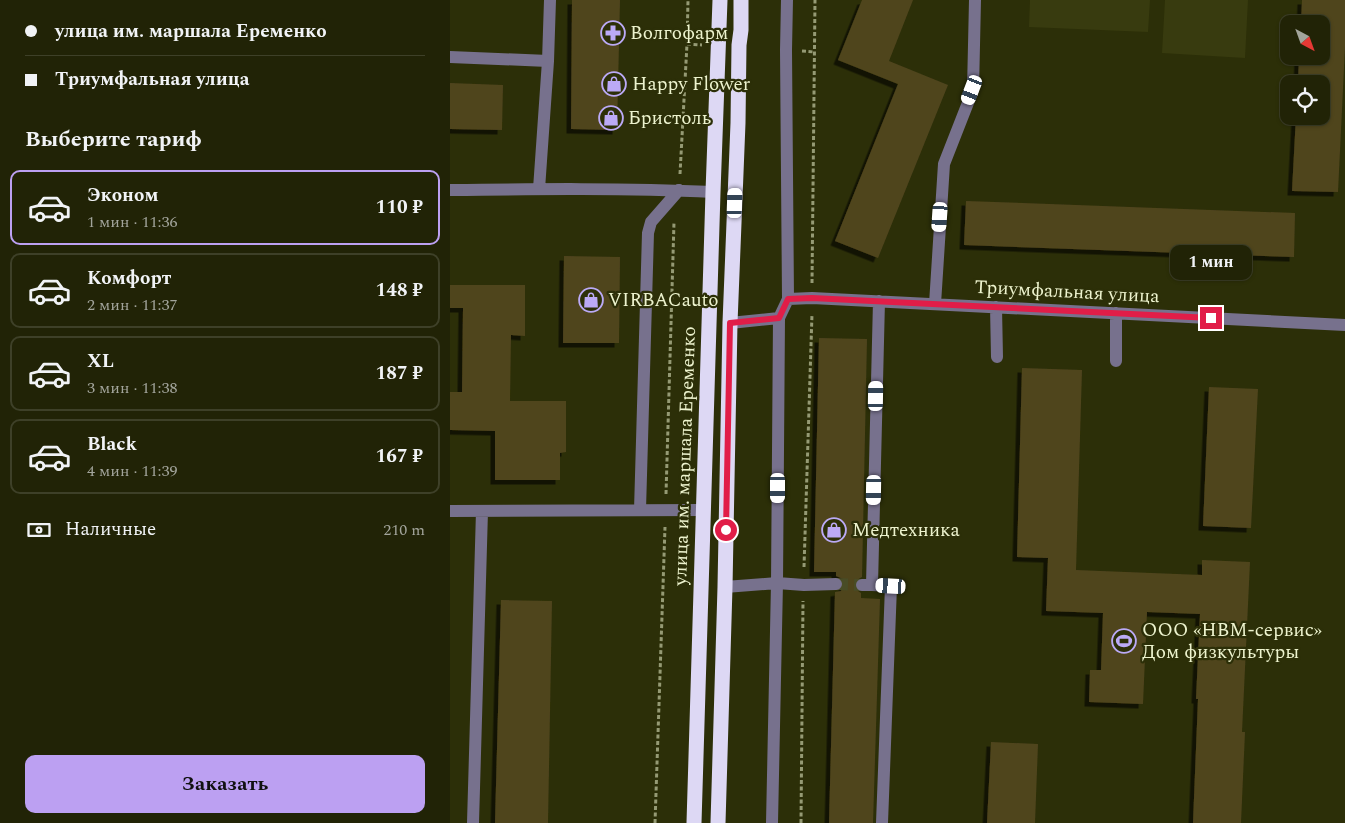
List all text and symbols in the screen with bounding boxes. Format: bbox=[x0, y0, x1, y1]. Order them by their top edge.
north arrow bbox=[1280, 15, 1330, 65]
map controls bbox=[1280, 15, 1330, 125]
text: улица им. маршала Еременко bbox=[55, 17, 327, 46]
place label: Волгофарм bbox=[630, 19, 729, 48]
pharmacy icon: Волгофарм bbox=[600, 20, 626, 46]
text: Триумфальная улица bbox=[55, 65, 249, 94]
place label: Happy Flower bbox=[632, 70, 751, 99]
shop icon: Happy Flower bbox=[601, 71, 627, 97]
car bbox=[959, 73, 984, 107]
button: locate bbox=[1280, 75, 1330, 125]
place label: Бристоль bbox=[628, 104, 711, 133]
shop icon: Бристоль bbox=[598, 105, 624, 131]
text: Выберите тариф bbox=[25, 123, 202, 156]
text: Эконом bbox=[87, 181, 158, 210]
icon: car bbox=[27, 185, 72, 230]
car bbox=[726, 188, 743, 218]
text: 110 ₽ bbox=[376, 193, 423, 222]
car bbox=[931, 202, 948, 232]
text: 1 мин · 11:36 bbox=[87, 210, 177, 234]
callout: 1 мин bbox=[1170, 246, 1252, 280]
text: 1 мин bbox=[1188, 250, 1234, 274]
text: Комфорт bbox=[87, 264, 171, 293]
icon: car bbox=[27, 268, 72, 313]
street label: Триумфальная улица bbox=[974, 273, 1161, 311]
text: 148 ₽ bbox=[376, 276, 423, 305]
place label: VIRBACauto bbox=[608, 286, 719, 315]
shop icon: VIRBACauto bbox=[578, 287, 604, 313]
text: 2 мин · 11:37 bbox=[87, 293, 177, 317]
route end bbox=[1200, 307, 1222, 329]
street label: улица им. маршала Еременко bbox=[666, 326, 704, 587]
text: XL bbox=[87, 347, 114, 376]
icon: car bbox=[27, 351, 72, 396]
text: 187 ₽ bbox=[376, 359, 423, 388]
text: 3 мин · 11:38 bbox=[87, 376, 177, 400]
car bbox=[868, 381, 883, 411]
text: Black bbox=[87, 430, 137, 459]
icon: car bbox=[27, 434, 72, 479]
text: 167 ₽ bbox=[376, 442, 423, 471]
text: 4 мин · 11:39 bbox=[87, 459, 177, 483]
car bbox=[770, 473, 785, 503]
car bbox=[866, 475, 881, 505]
text: Наличные bbox=[65, 515, 156, 544]
icon: cash bbox=[25, 516, 53, 544]
place label: Медтехника bbox=[852, 516, 960, 545]
shop icon: Медтехника bbox=[821, 517, 847, 543]
text: 210 m bbox=[383, 518, 425, 542]
route start bbox=[715, 519, 737, 541]
car bbox=[875, 578, 906, 594]
place label: ООО «НВМ-сервис» Дом физкультуры bbox=[1142, 616, 1322, 667]
sports icon: ООО «НВМ-сервис» Дом физкультуры bbox=[1111, 628, 1137, 654]
button: Заказать bbox=[25, 755, 425, 813]

